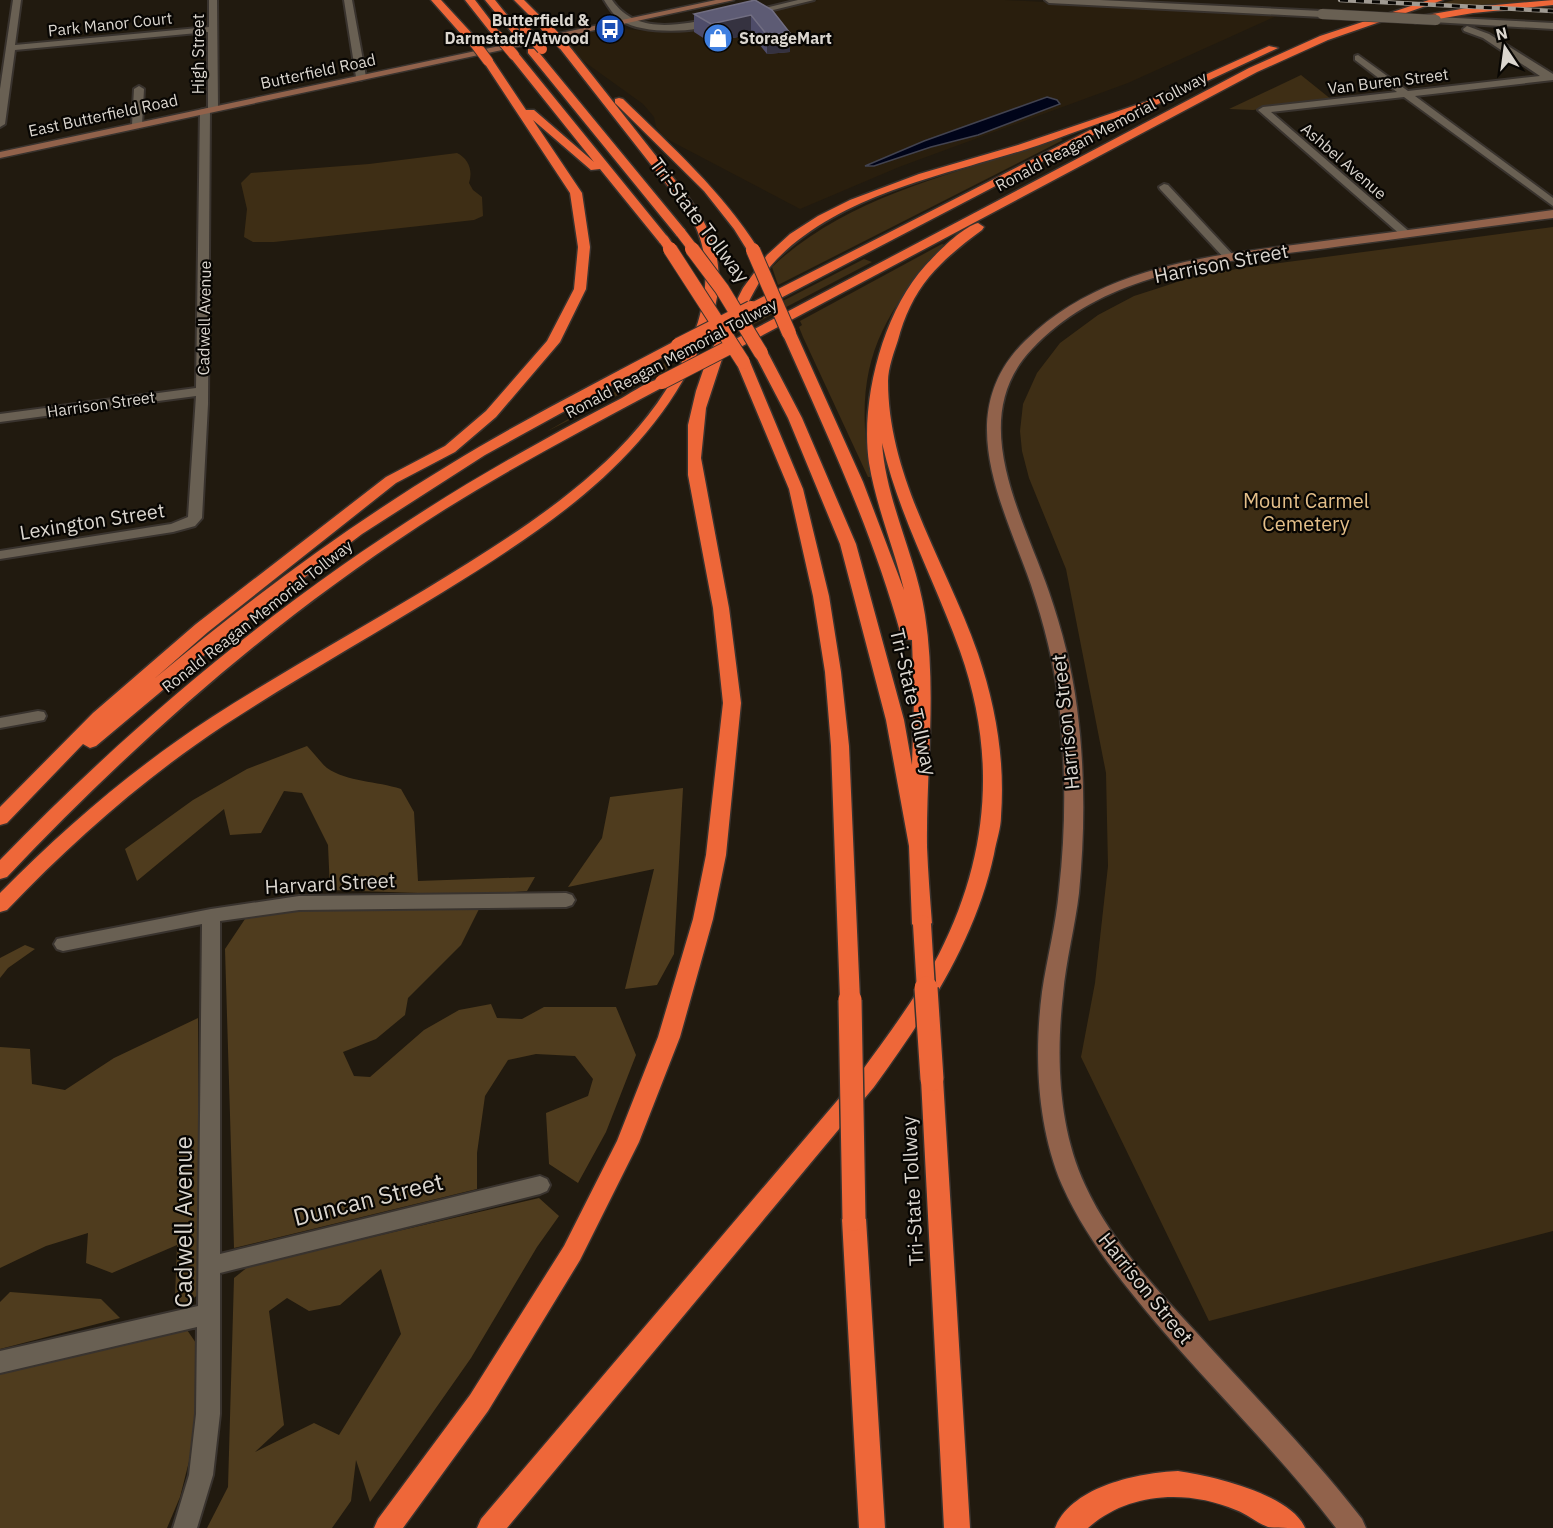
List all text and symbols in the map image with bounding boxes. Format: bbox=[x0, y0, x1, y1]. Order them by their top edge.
street label: Park Manor Court bbox=[47, 8, 173, 40]
place label: Butterfield & Darmstadt/Atwood bbox=[444, 10, 589, 48]
bus stop icon: Butterfield & Darmstadt/Atwood bbox=[594, 13, 626, 45]
street label: High Street bbox=[188, 14, 208, 94]
north arrow bbox=[1475, 18, 1535, 78]
shop icon: StorageMart bbox=[702, 22, 734, 54]
text: N bbox=[1494, 22, 1510, 44]
place label: StorageMart bbox=[739, 28, 832, 48]
street label: Butterfield Road bbox=[259, 49, 377, 93]
street label: Van Buren Street bbox=[1326, 64, 1450, 98]
street label: Ronald Reagan Memorial Tollway bbox=[992, 67, 1210, 195]
street label: East Butterfield Road bbox=[26, 89, 180, 141]
street label: Ashbel Avenue bbox=[1297, 118, 1391, 204]
street label: Tri-State Tollway bbox=[644, 152, 756, 288]
street label: Harrison Street bbox=[1151, 237, 1291, 289]
street label: Cadwell Avenue bbox=[193, 260, 215, 375]
street label: Ronald Reagan Memorial Tollway bbox=[562, 294, 780, 422]
street label: Harrison Street bbox=[46, 387, 156, 421]
park label: Mount Carmel Cemetery bbox=[1243, 487, 1369, 537]
street label: Lexington Street bbox=[17, 496, 167, 546]
street label: Ronald Reagan Memorial Tollway bbox=[158, 535, 356, 697]
street label: Tri-State Tollway bbox=[884, 626, 944, 778]
street label: Harrison Street bbox=[1044, 653, 1086, 791]
street label: Harvard Street bbox=[264, 866, 396, 900]
street label: Tri-State Tollway bbox=[895, 1115, 929, 1267]
street label: Cadwell Avenue bbox=[167, 1136, 199, 1308]
street label: Duncan Street bbox=[290, 1165, 446, 1233]
street label: Harrison Street bbox=[1093, 1227, 1199, 1349]

